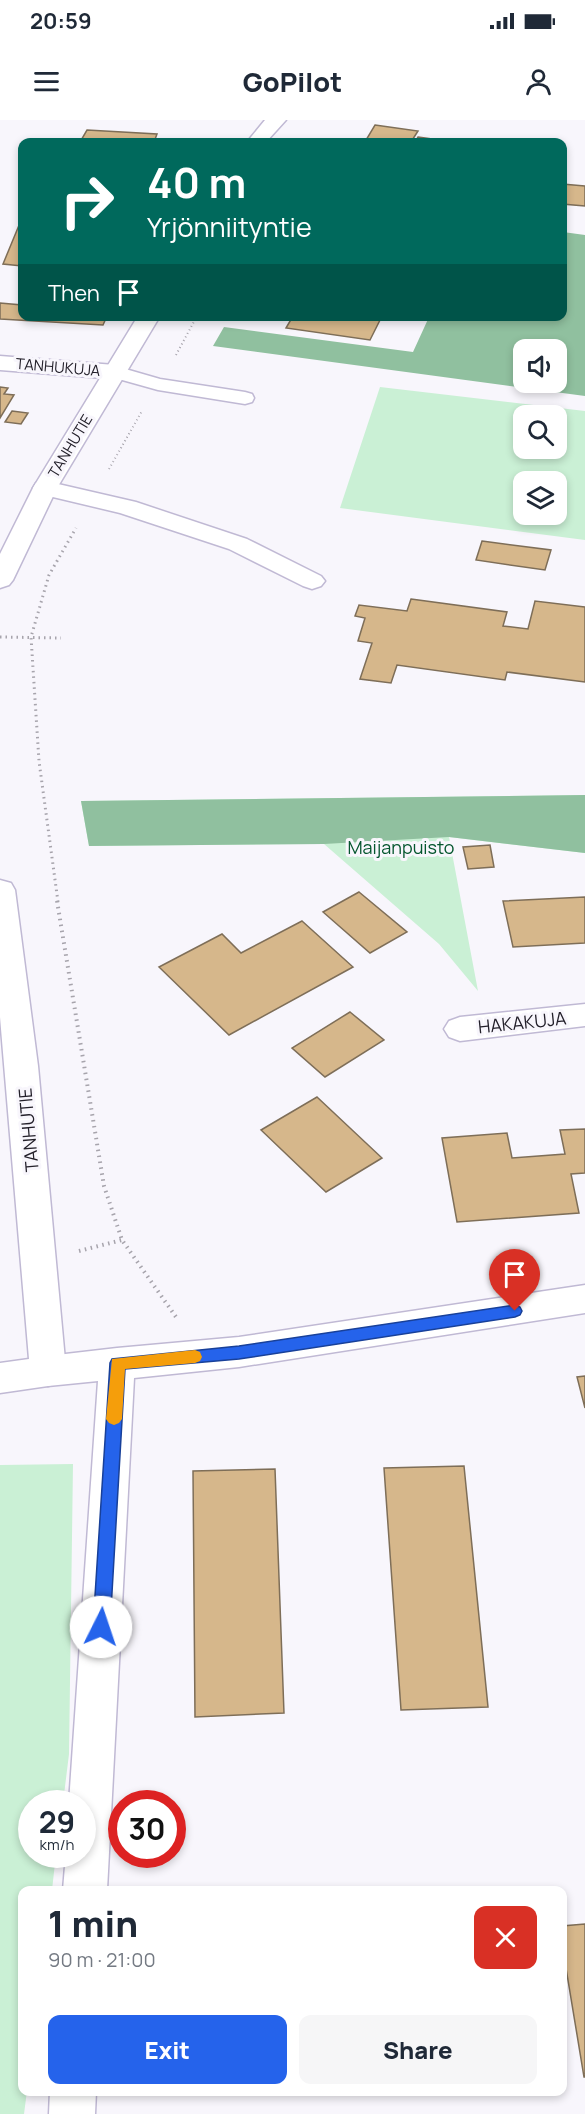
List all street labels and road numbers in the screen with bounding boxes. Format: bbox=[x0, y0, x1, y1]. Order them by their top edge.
street label: TANHUKUJA bbox=[15, 353, 102, 381]
street label: TANHUTIE bbox=[43, 410, 97, 482]
street label: HAKAKUJA bbox=[477, 1005, 568, 1039]
street label: TANHUTIE bbox=[12, 1087, 44, 1173]

